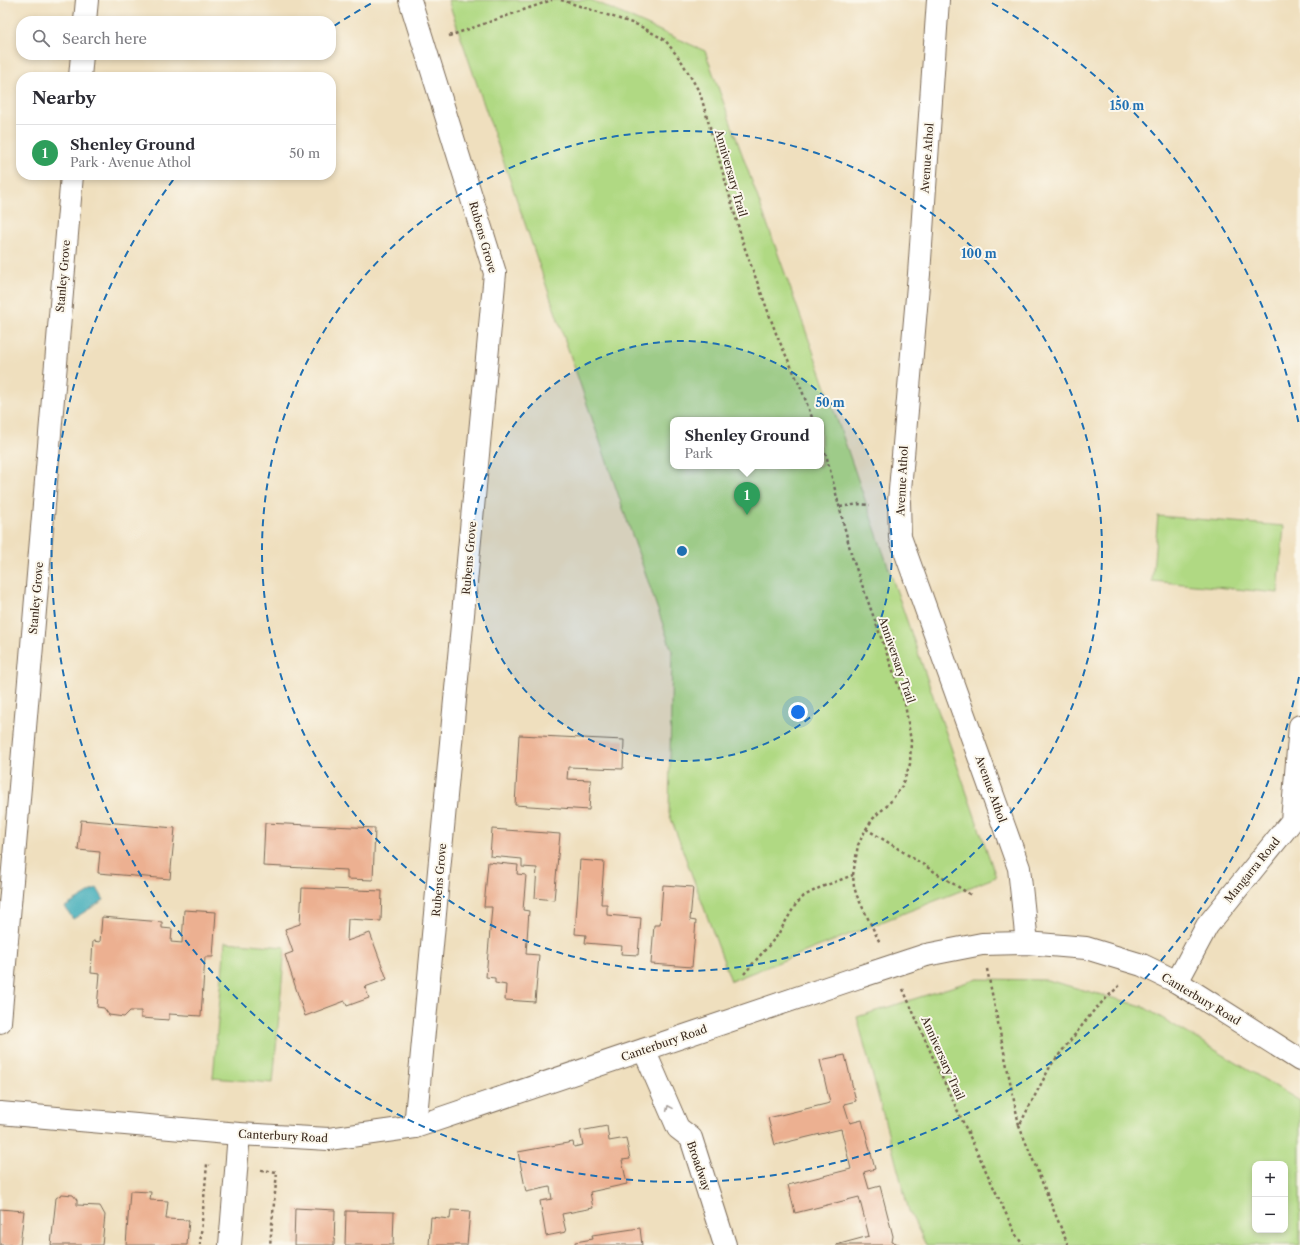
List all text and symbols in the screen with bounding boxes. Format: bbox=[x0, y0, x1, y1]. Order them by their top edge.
search box bbox=[16, 16, 336, 60]
icon: search bbox=[30, 27, 52, 49]
text: Search here bbox=[62, 29, 147, 48]
text: Nearby bbox=[32, 88, 96, 108]
text: 150 m bbox=[1110, 98, 1144, 113]
street label: Avenue Athol bbox=[917, 122, 936, 195]
street label: Anniversary Trail bbox=[712, 127, 750, 219]
text: Shenley Ground bbox=[70, 135, 195, 154]
text: 1 bbox=[42, 145, 48, 161]
text: 50 m bbox=[289, 145, 320, 161]
text: Park · Avenue Athol bbox=[70, 154, 191, 170]
street label: Rubens Grove bbox=[466, 200, 500, 274]
street label: Stanley Grove bbox=[53, 239, 73, 313]
text: 100 m bbox=[961, 246, 997, 261]
text: 50 m bbox=[815, 395, 845, 410]
popup bbox=[670, 417, 824, 469]
text: Shenley Ground bbox=[684, 426, 810, 445]
text: Park bbox=[684, 445, 713, 461]
street label: Avenue Athol bbox=[893, 445, 911, 518]
pin: 1 bbox=[734, 482, 760, 515]
street label: Rubens Grove bbox=[459, 521, 479, 595]
centre of rings bbox=[675, 544, 689, 558]
street label: Stanley Grove bbox=[26, 561, 46, 635]
street label: Anniversary Trail bbox=[875, 614, 918, 705]
your location bbox=[788, 702, 808, 722]
street label: Avenue Athol bbox=[972, 753, 1010, 825]
street label: Mangarra Road bbox=[1221, 834, 1283, 906]
street label: Rubens Grove bbox=[429, 843, 449, 917]
street label: Canterbury Road bbox=[1159, 970, 1243, 1028]
street label: Anniversary Trail bbox=[918, 1013, 968, 1103]
street label: Canterbury Road bbox=[619, 1022, 709, 1064]
one-way arrow bbox=[666, 1104, 674, 1112]
street label: Canterbury Road bbox=[238, 1127, 329, 1145]
street label: Broadway bbox=[684, 1139, 714, 1194]
map controls bbox=[1252, 1161, 1288, 1233]
button: + bbox=[1252, 1161, 1288, 1197]
button: − bbox=[1252, 1197, 1288, 1233]

